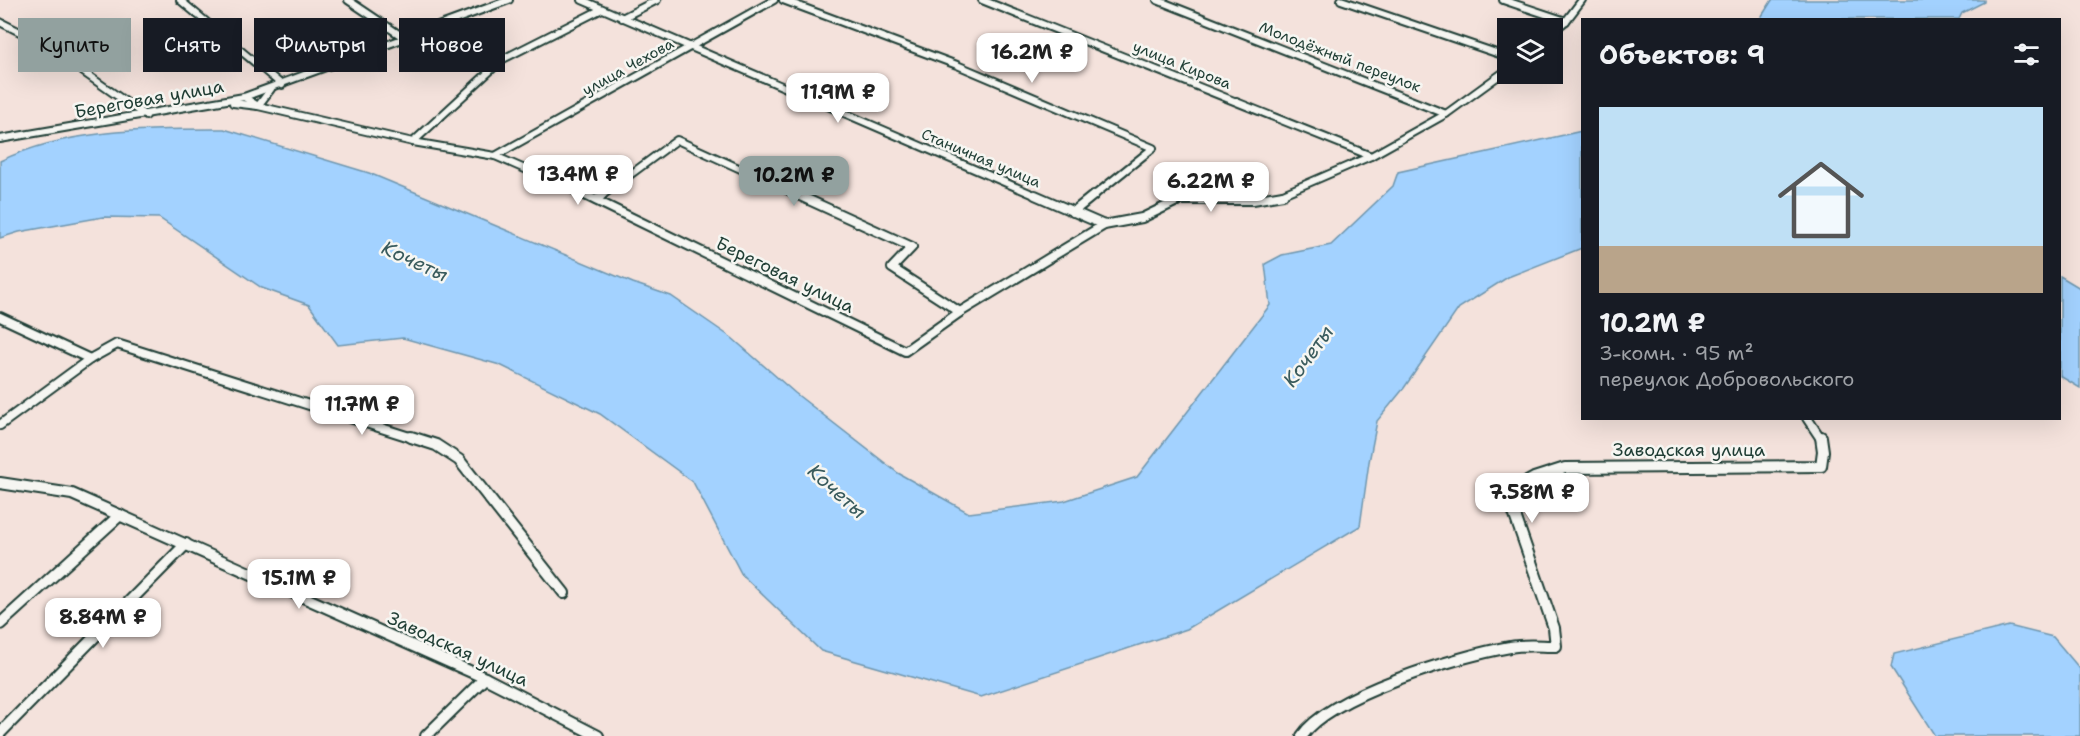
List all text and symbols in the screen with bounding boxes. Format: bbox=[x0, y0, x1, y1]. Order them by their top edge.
street label: Молодёжный переулок bbox=[1256, 17, 1424, 97]
chip: Купить bbox=[18, 18, 131, 72]
chip: Снять bbox=[143, 18, 242, 72]
chip: Фильтры bbox=[254, 18, 387, 72]
chip: Новое bbox=[399, 18, 505, 72]
map controls bbox=[1497, 18, 1563, 84]
button: layers bbox=[1497, 18, 1563, 84]
street label: улица Чехова bbox=[579, 33, 678, 100]
pin: 16.2M ₽ bbox=[977, 33, 1087, 84]
street label: улица Кирова bbox=[1130, 36, 1235, 94]
text: Объектов: 9 bbox=[1599, 37, 1765, 72]
icon: filters bbox=[2010, 38, 2043, 71]
text: 16.2M ₽ bbox=[990, 39, 1074, 65]
pin: 11.9M ₽ bbox=[783, 73, 893, 124]
street label: Береговая улица bbox=[73, 74, 225, 124]
text: 11.9M ₽ bbox=[800, 79, 876, 105]
street label: Станичная улица bbox=[918, 124, 1044, 192]
icon: home bbox=[1767, 146, 1875, 254]
pin: 13.4M ₽ bbox=[523, 155, 633, 206]
pin: 10.2M ₽ bbox=[739, 156, 849, 207]
text: 13.4M ₽ bbox=[537, 161, 619, 187]
text: 10.2M ₽ bbox=[753, 162, 835, 188]
pin: 6.22M ₽ bbox=[1156, 162, 1266, 213]
text: 6.22M ₽ bbox=[1167, 168, 1255, 194]
street label: Береговая улица bbox=[712, 231, 858, 319]
water label: Кочеты bbox=[378, 234, 452, 288]
text: 10.2M ₽ bbox=[1599, 305, 1706, 340]
water label: Кочеты bbox=[1277, 320, 1339, 392]
text: 3-комн. · 95 m² bbox=[1599, 340, 1754, 366]
text: переулок Добровольского bbox=[1599, 366, 1854, 392]
pin: 11.7M ₽ bbox=[307, 385, 417, 436]
text: 11.7M ₽ bbox=[324, 391, 400, 417]
street label: Заводская улица bbox=[1613, 438, 1765, 462]
water label: Кочеты bbox=[802, 458, 872, 524]
pin: 7.58M ₽ bbox=[1477, 473, 1587, 524]
text: 7.58M ₽ bbox=[1489, 479, 1575, 505]
pin: 15.1M ₽ bbox=[244, 559, 354, 610]
text: 15.1M ₽ bbox=[261, 565, 337, 591]
pin: 8.84M ₽ bbox=[48, 598, 158, 649]
text: 8.84M ₽ bbox=[59, 604, 147, 630]
street label: Заводская улица bbox=[384, 606, 532, 692]

